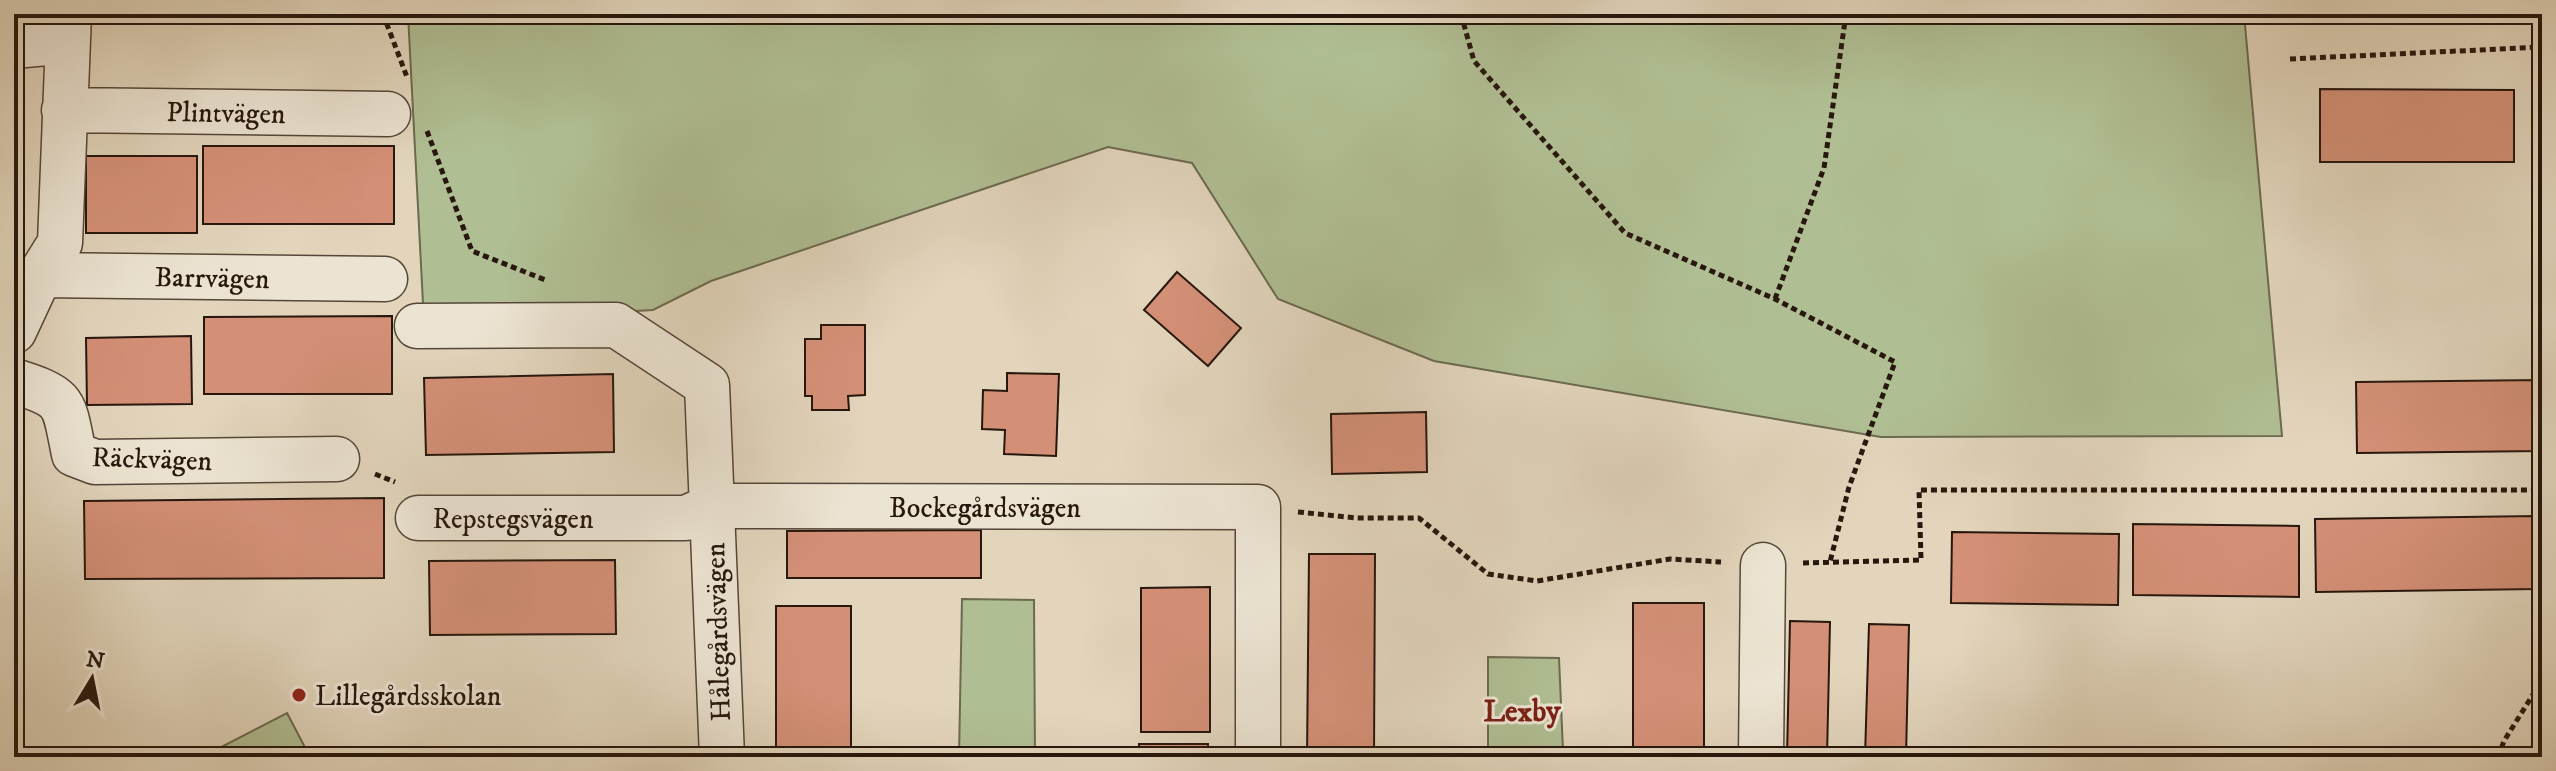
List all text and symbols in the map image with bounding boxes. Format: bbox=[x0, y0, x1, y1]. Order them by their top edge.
street label: Plintvägen bbox=[166, 95, 286, 132]
street label: Barrvägen bbox=[154, 260, 270, 297]
street label: Räckvägen bbox=[91, 440, 213, 479]
street label: Bockegårdsvägen bbox=[889, 491, 1081, 526]
street label: Repstegsvägen bbox=[432, 502, 594, 537]
street label: Hålegårdsvägen bbox=[698, 542, 739, 722]
north arrow bbox=[52, 639, 132, 719]
text: N bbox=[84, 646, 106, 676]
place label: Lillegårdsskolan bbox=[315, 679, 502, 714]
marker: Lillegårdsskolan bbox=[290, 686, 308, 704]
district label: Lexby bbox=[1483, 694, 1561, 731]

